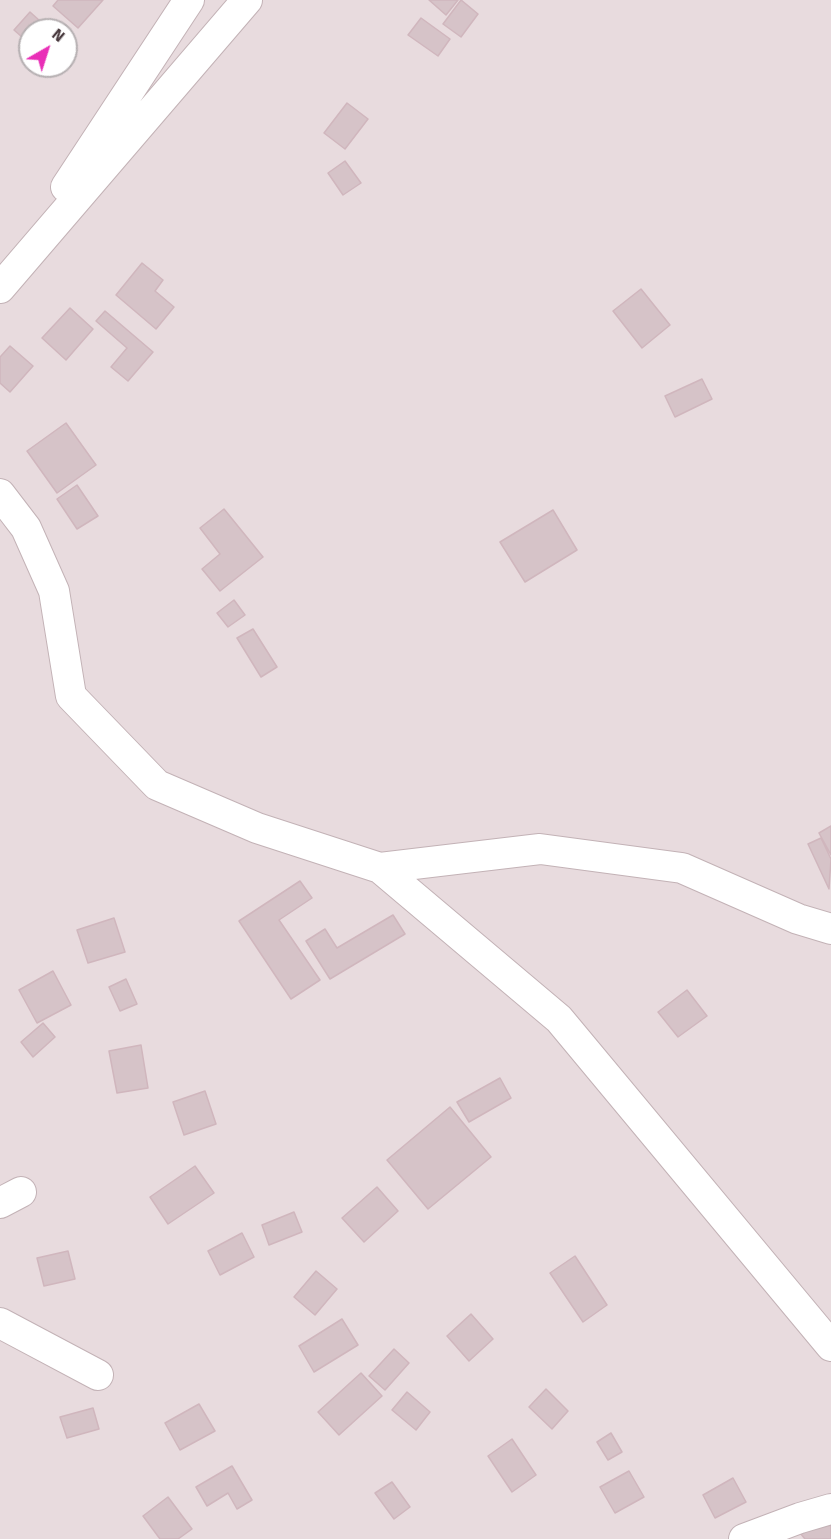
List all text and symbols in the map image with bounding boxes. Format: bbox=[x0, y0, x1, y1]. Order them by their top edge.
north arrow bbox=[18, 18, 78, 78]
text: N bbox=[48, 24, 68, 46]

